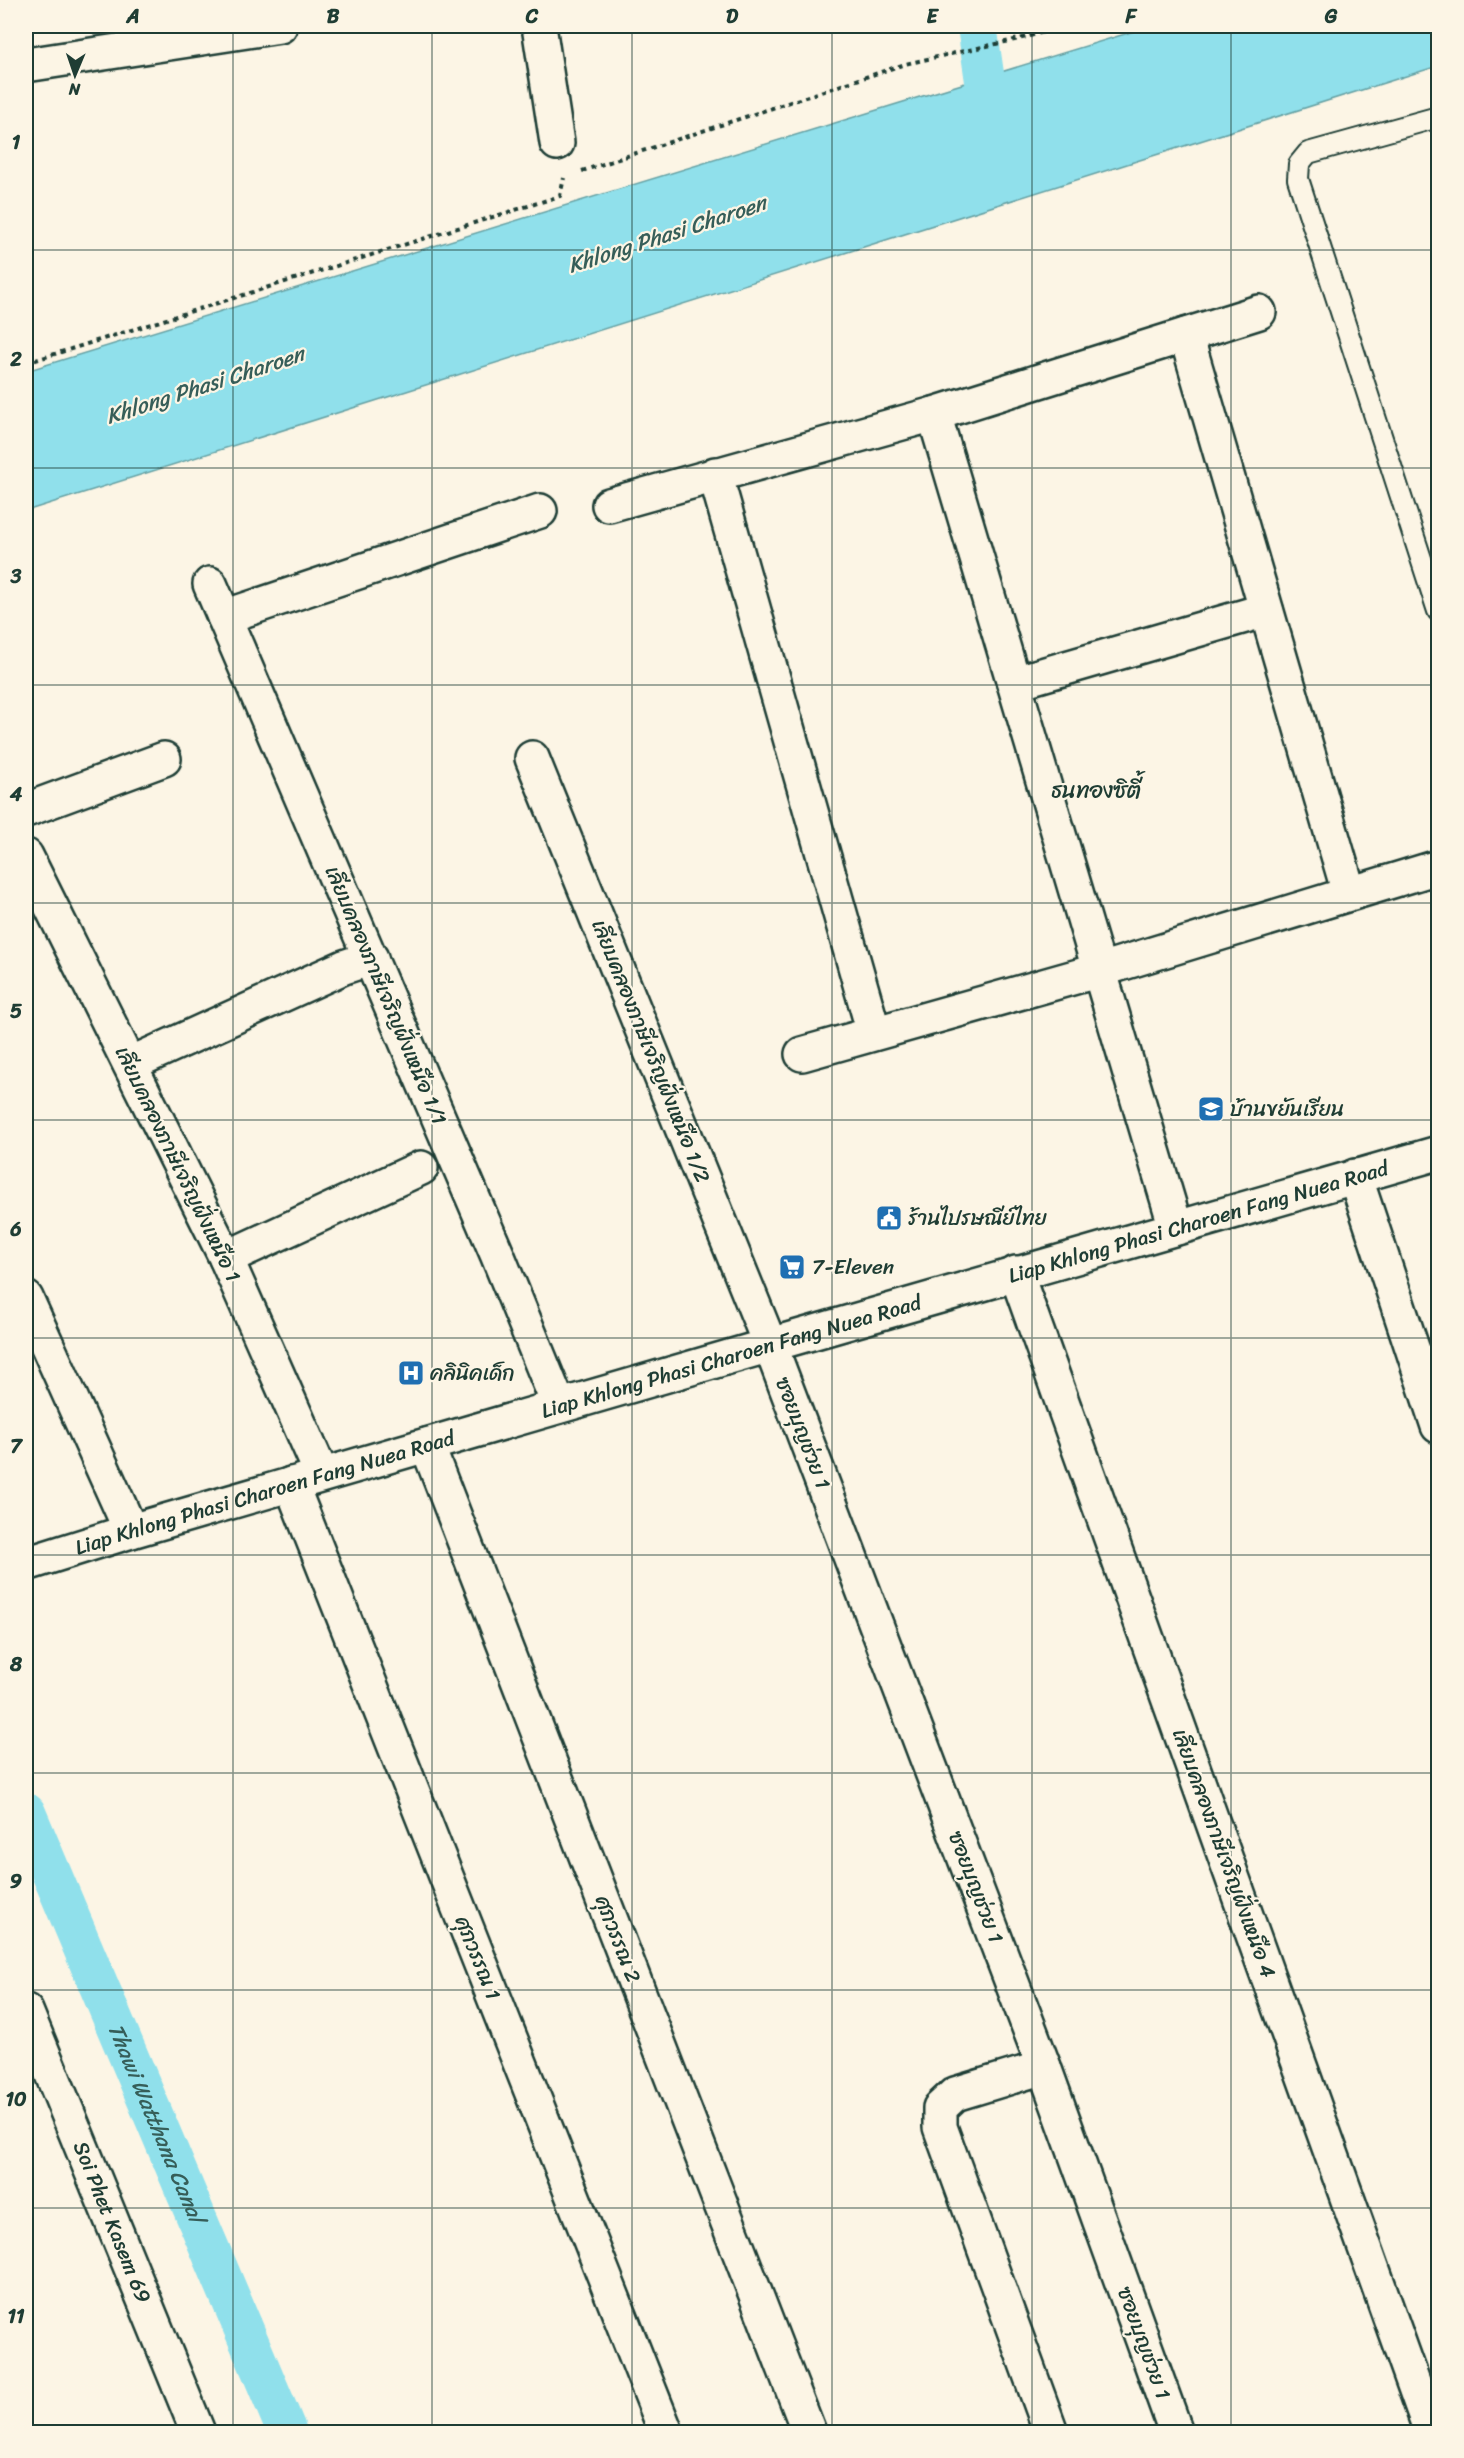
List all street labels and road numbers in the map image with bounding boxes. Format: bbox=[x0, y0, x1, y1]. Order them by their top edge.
street label: เลียบคลองภาษีเจริญฝั่งเหนือ 1/1 bbox=[314, 859, 458, 1131]
street label: เลียบคลองภาษีเจริญฝั่งเหนือ 1/2 bbox=[581, 913, 721, 1189]
street label: เลียบคลองภาษีเจริญฝั่งเหนือ 1 bbox=[104, 1039, 252, 1289]
street label: Liap Khlong Phasi Charoen Fang Nuea Road bbox=[1003, 1149, 1395, 1295]
street label: Liap Khlong Phasi Charoen Fang Nuea Road bbox=[537, 1283, 927, 1430]
street label: ซอยบุญช่วย 1 bbox=[764, 1371, 842, 1495]
street label: Liap Khlong Phasi Charoen Fang Nuea Road bbox=[70, 1418, 461, 1567]
street label: เลียบคลองภาษีเจริญฝั่งเหนือ 4 bbox=[1161, 1723, 1287, 1983]
street label: ซอยบุญช่วย 1 bbox=[937, 1825, 1015, 1949]
street label: ศุภวรรณ 2 bbox=[584, 1889, 652, 1988]
street label: ศุภวรรณ 1 bbox=[444, 1909, 512, 2006]
street label: Soi Phet Kasem 69 bbox=[62, 2135, 162, 2309]
street label: ซอยบุญช่วย 1 bbox=[1106, 2281, 1182, 2405]

